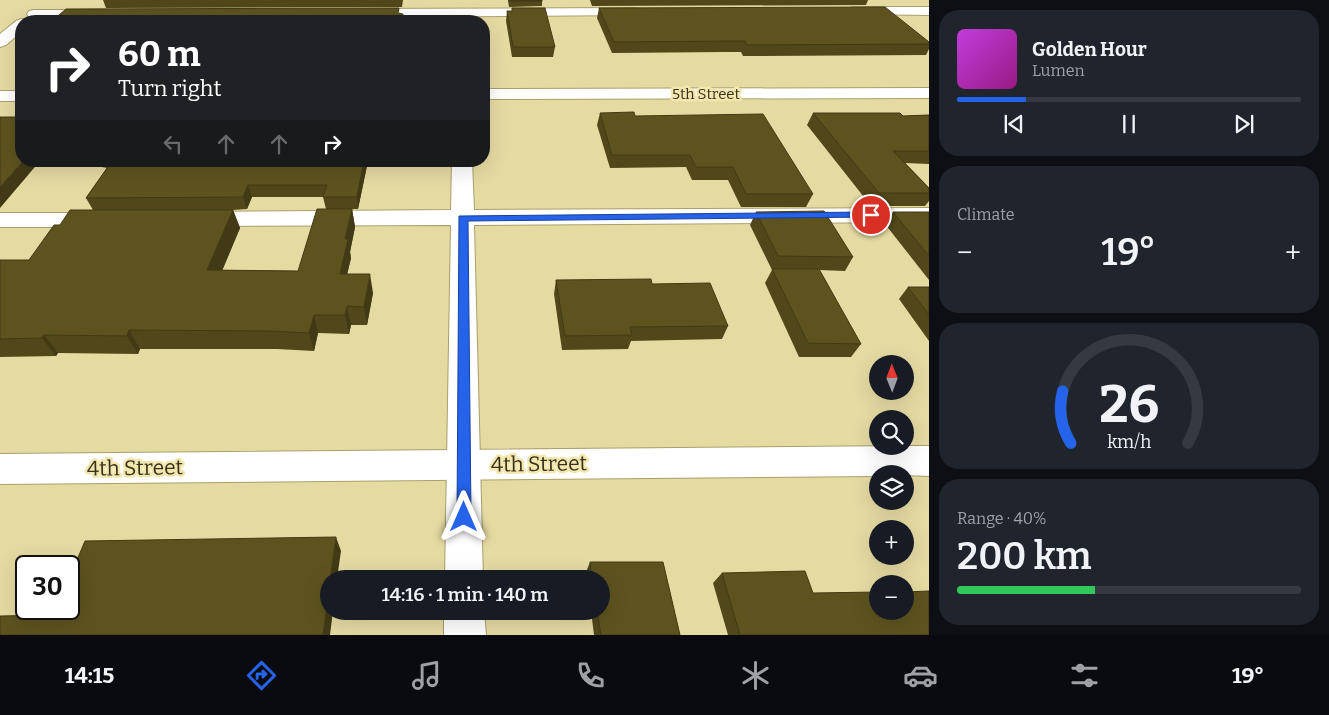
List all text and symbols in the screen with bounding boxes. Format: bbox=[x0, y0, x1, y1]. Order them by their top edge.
text: 60 m bbox=[118, 33, 201, 75]
icon: right bbox=[35, 35, 100, 100]
text: Golden Hour bbox=[1032, 38, 1147, 61]
text: Lumen bbox=[1032, 61, 1085, 80]
text: Turn right bbox=[118, 75, 221, 102]
street label: 5th Street bbox=[672, 85, 741, 103]
icon: previous bbox=[1000, 110, 1028, 138]
icon: pause bbox=[1115, 110, 1143, 138]
icon: next bbox=[1230, 110, 1258, 138]
icon: left bbox=[159, 130, 187, 158]
icon: ahead bbox=[212, 130, 240, 158]
icon: ahead bbox=[265, 130, 293, 158]
icon: right bbox=[318, 130, 346, 158]
pin bbox=[850, 194, 892, 236]
icon: arrive bbox=[857, 201, 885, 229]
text: Climate bbox=[957, 205, 1015, 224]
text: 19° bbox=[1101, 229, 1156, 275]
text: − bbox=[957, 236, 972, 269]
text: + bbox=[1285, 236, 1301, 269]
north arrow bbox=[869, 355, 914, 400]
map controls bbox=[869, 355, 914, 620]
text: 26 bbox=[1099, 373, 1159, 436]
button: search bbox=[869, 410, 914, 455]
text: km/h bbox=[1107, 431, 1151, 453]
street label: 4th Street bbox=[491, 450, 588, 478]
street label: 4th Street bbox=[87, 454, 184, 482]
button: layers bbox=[869, 465, 914, 510]
position arrow bbox=[437, 490, 489, 542]
text: Range · 40% bbox=[957, 509, 1047, 528]
button: + bbox=[869, 520, 914, 565]
text: 200 km bbox=[957, 533, 1092, 579]
speed limit sign: 30 bbox=[15, 555, 80, 620]
button: − bbox=[869, 575, 914, 620]
text: 14:16 · 1 min · 140 m bbox=[382, 583, 548, 606]
icon: directions bbox=[244, 658, 279, 693]
icon: music bbox=[409, 658, 444, 693]
icon: phone bbox=[573, 658, 608, 693]
icon: climate bbox=[738, 658, 773, 693]
icon: car bbox=[903, 658, 938, 693]
icon: filters bbox=[1067, 658, 1102, 693]
text: 14:15 bbox=[65, 662, 114, 689]
text: 19° bbox=[1232, 662, 1264, 689]

